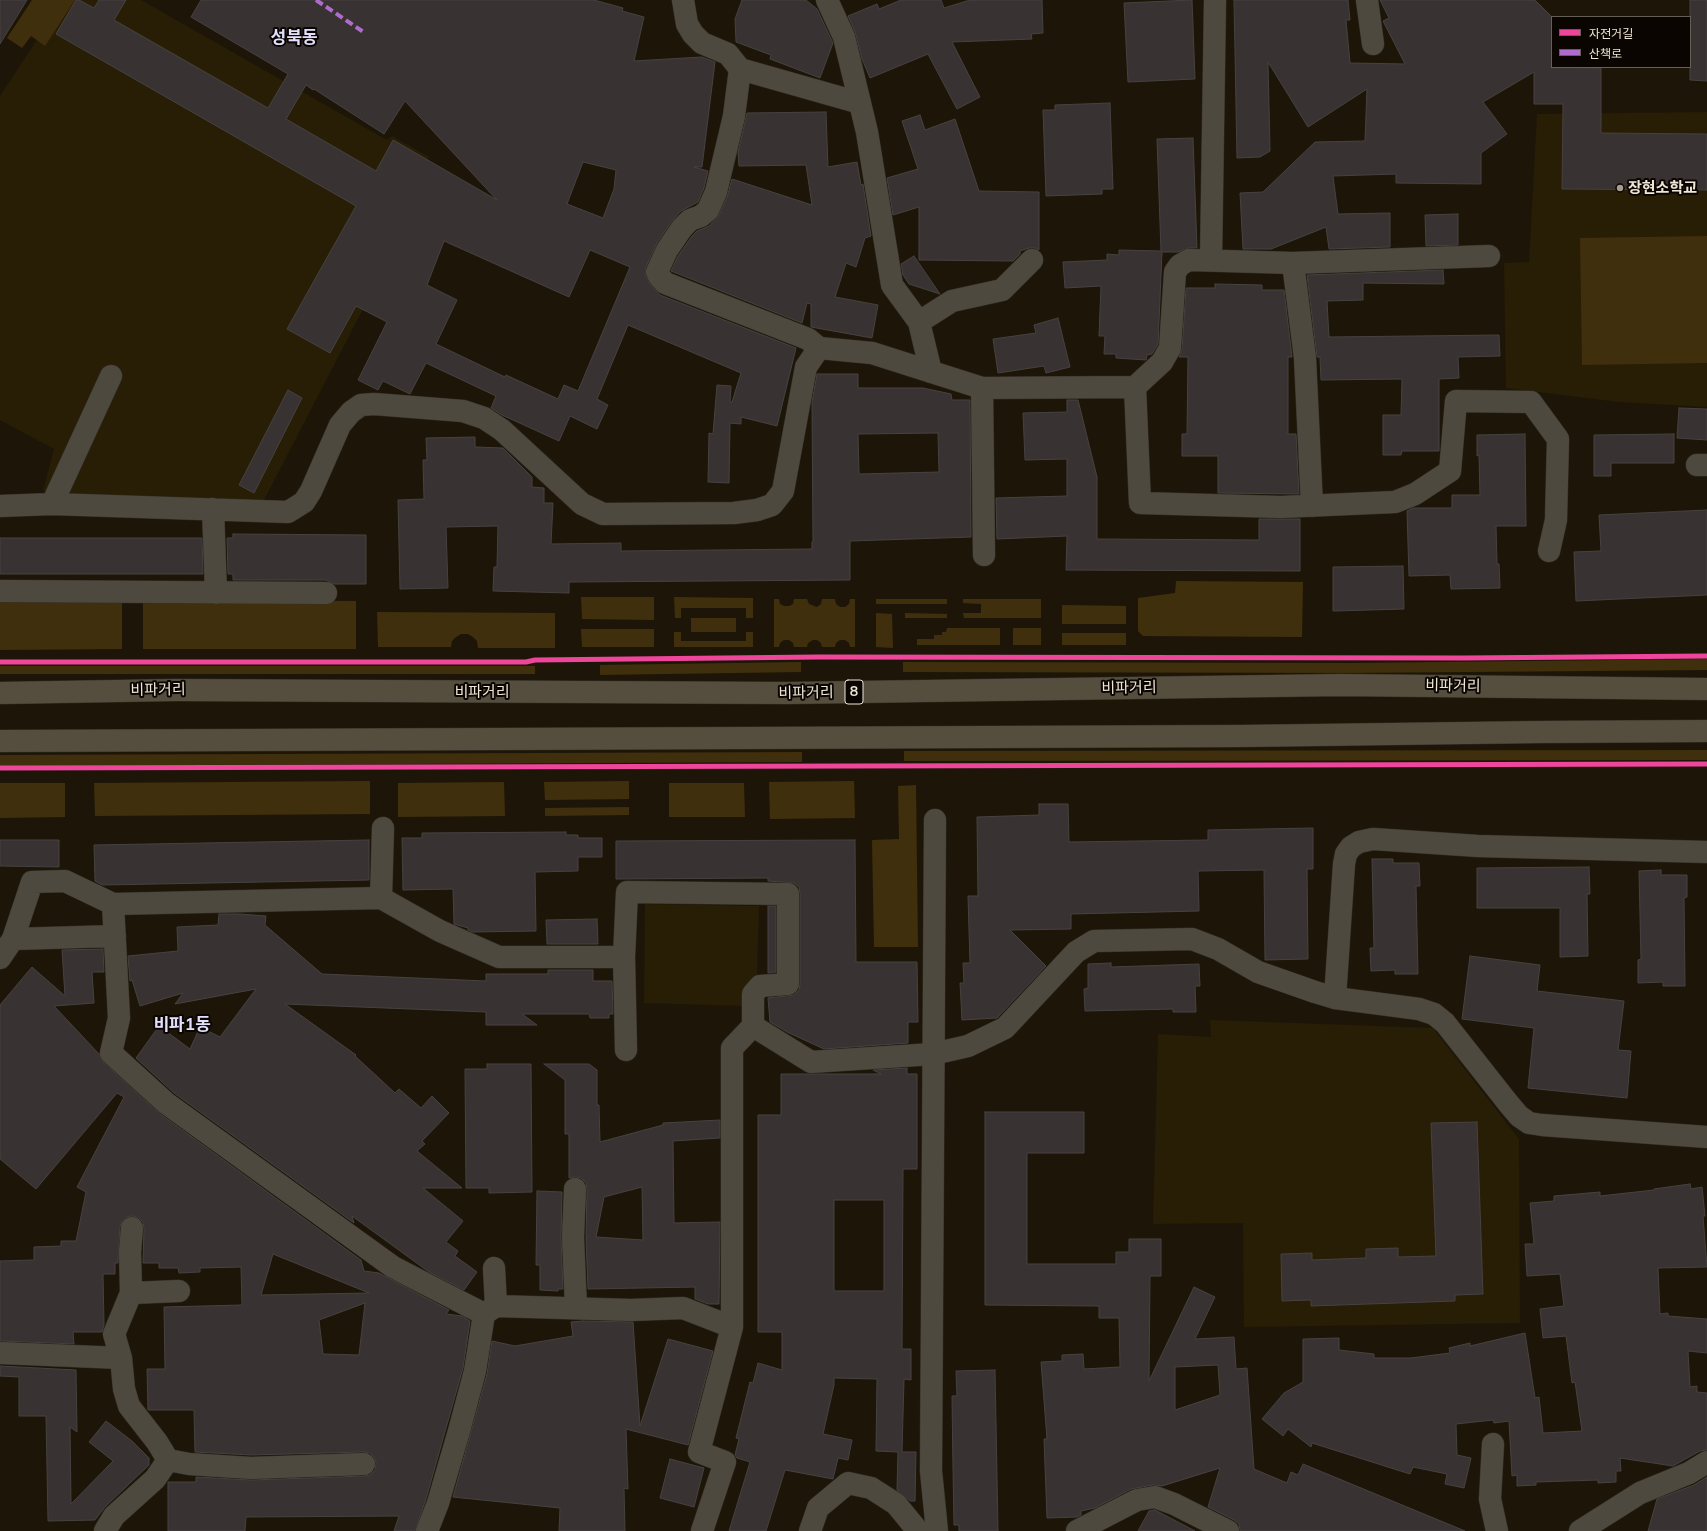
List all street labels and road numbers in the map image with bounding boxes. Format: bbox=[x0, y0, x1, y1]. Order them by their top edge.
street label: 비파거리 bbox=[1425, 677, 1481, 695]
street label: 비파거리 bbox=[1101, 679, 1157, 697]
road number: 8 bbox=[845, 680, 863, 704]
street label: 비파거리 bbox=[130, 681, 186, 699]
street label: 비파거리 bbox=[454, 683, 510, 701]
street label: 비파거리 bbox=[778, 684, 834, 702]

